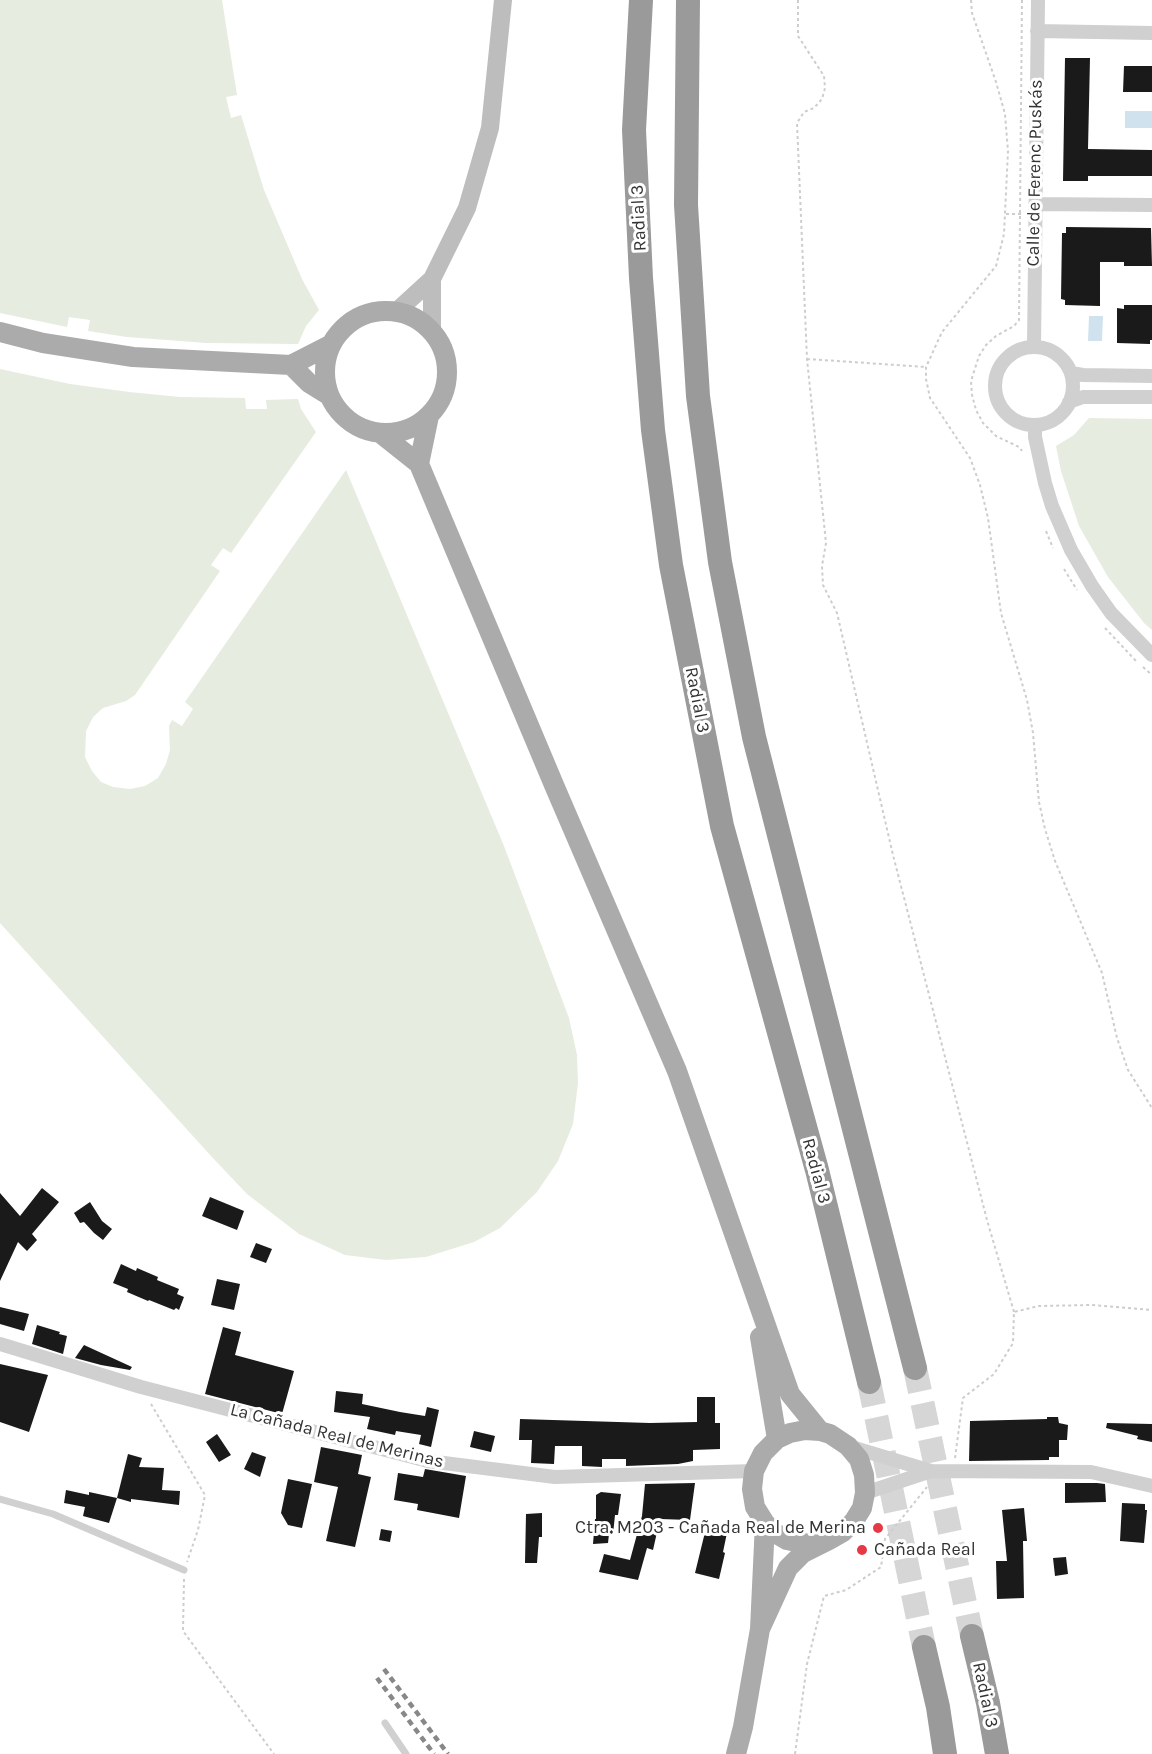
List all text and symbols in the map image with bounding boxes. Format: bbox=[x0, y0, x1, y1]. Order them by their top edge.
street label: Calle de Ferenc Puskás bbox=[1023, 79, 1047, 267]
street label: Radial 3 bbox=[626, 184, 652, 252]
street label: Radial 3 bbox=[680, 665, 714, 735]
street label: Radial 3 bbox=[797, 1136, 835, 1206]
street label: La Cañada Real de Merinas bbox=[228, 1399, 446, 1473]
place label: Ctra. M203 - Cañada Real de Merina bbox=[575, 1517, 866, 1539]
marker: Ctra. M203 - Cañada Real de Merina bbox=[871, 1521, 885, 1535]
place label: Cañada Real bbox=[874, 1539, 976, 1561]
marker: Cañada Real bbox=[855, 1543, 869, 1557]
street label: Radial 3 bbox=[967, 1660, 1003, 1730]

